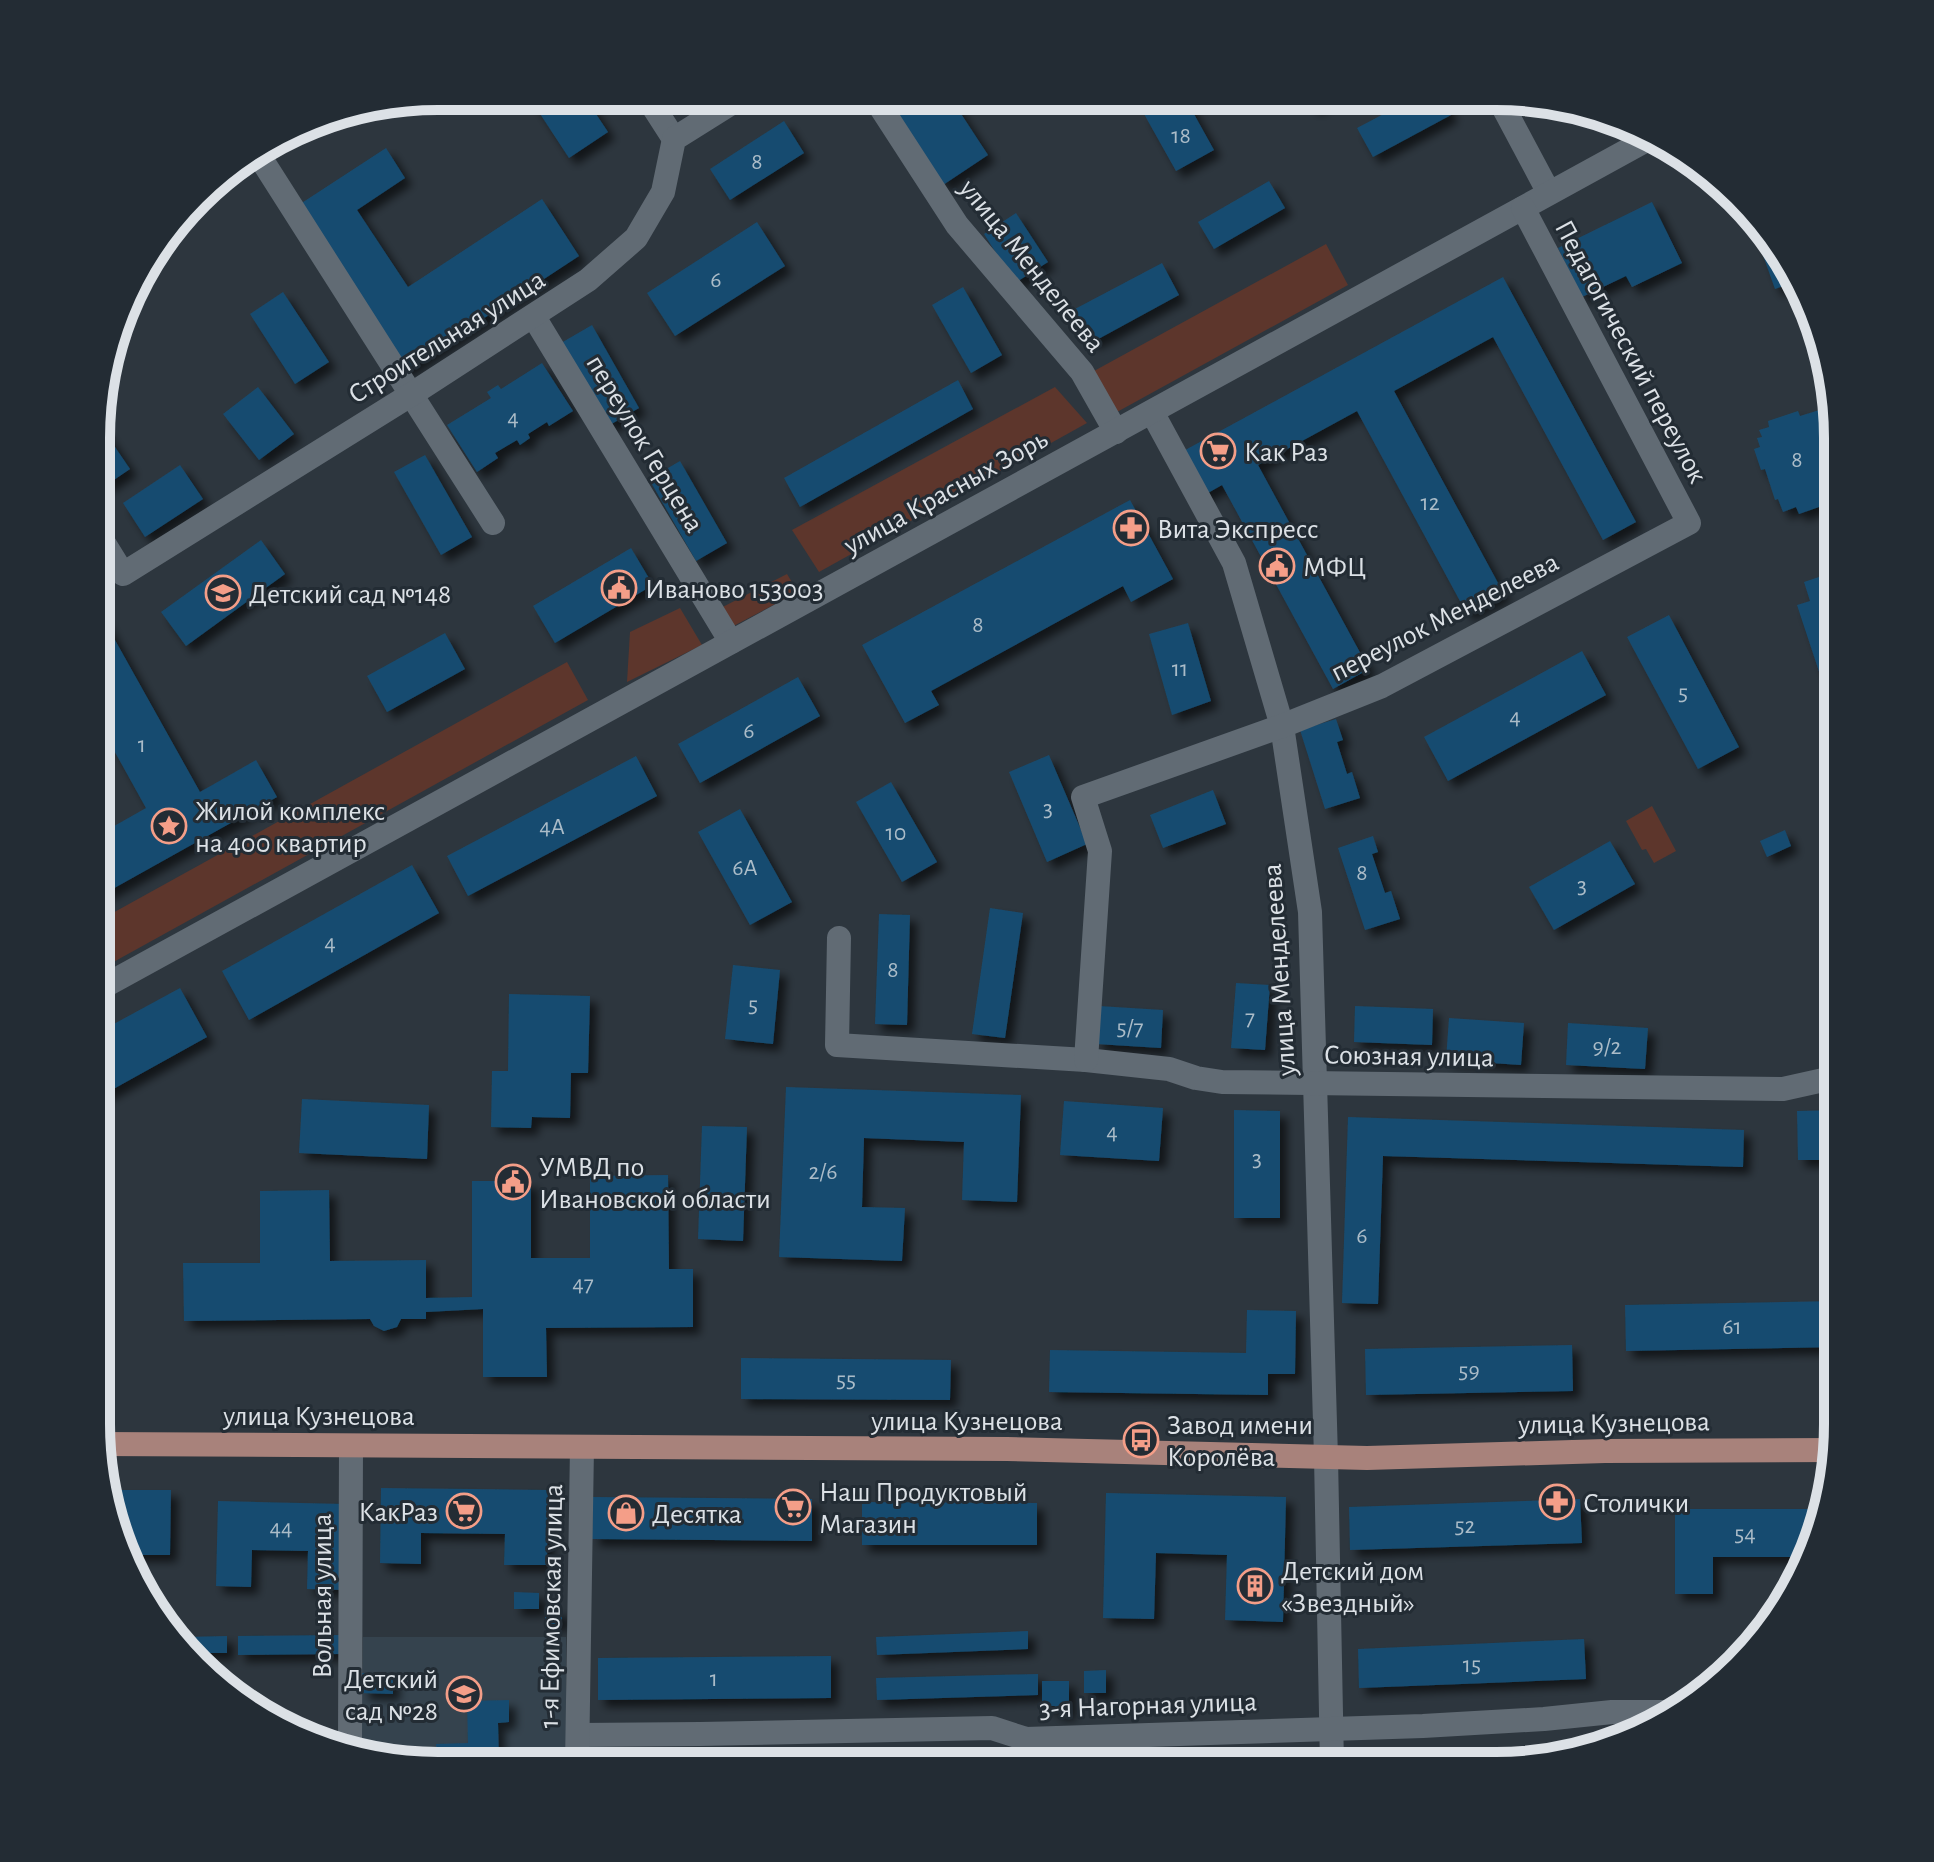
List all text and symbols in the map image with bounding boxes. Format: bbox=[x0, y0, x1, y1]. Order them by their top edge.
house number: 18 bbox=[1171, 124, 1191, 148]
house number: 8 bbox=[751, 150, 763, 174]
street label: улица Менделеева bbox=[953, 174, 1109, 358]
street label: Педагогический переулок bbox=[1549, 216, 1711, 488]
street label: Строительная улица bbox=[344, 266, 551, 409]
house number: 6 bbox=[710, 268, 722, 292]
street label: переулок Герцена bbox=[580, 350, 708, 538]
house number: 4 bbox=[507, 406, 519, 430]
street label: улица Красных Зорь bbox=[839, 425, 1053, 561]
supermarket icon: Как Раз bbox=[1199, 432, 1237, 470]
place label: Как Раз bbox=[1244, 439, 1328, 467]
house number: 8 bbox=[1791, 448, 1803, 472]
house number: 12 bbox=[1420, 491, 1440, 515]
pharmacy icon: Вита Экспресс bbox=[1112, 509, 1150, 547]
place label: Вита Экспресс bbox=[1157, 516, 1319, 544]
public building icon: МФЦ bbox=[1258, 547, 1296, 585]
street label: переулок Менделеева bbox=[1327, 548, 1563, 687]
place label: МФЦ bbox=[1303, 554, 1366, 582]
public building icon: Иваново 153003 bbox=[600, 569, 638, 607]
school or university icon: Детский сад №148 bbox=[204, 574, 242, 612]
place label: Иваново 153003 bbox=[645, 576, 823, 604]
place label: Детский сад №148 bbox=[249, 581, 451, 609]
house number: 8 bbox=[972, 613, 984, 637]
house number: 11 bbox=[1172, 657, 1188, 681]
house number: 5 bbox=[1678, 681, 1688, 705]
house number: 4 bbox=[1509, 705, 1521, 729]
house number: 6 bbox=[743, 719, 755, 743]
house number: 1 bbox=[138, 733, 146, 757]
house number: 3 bbox=[1043, 797, 1053, 821]
place label: Жилой комплекс на 400 квартир bbox=[195, 798, 385, 858]
place icon: Жилой комплекс на 400 квартир bbox=[150, 807, 188, 845]
house number: 4А bbox=[539, 815, 565, 839]
house number: 10 bbox=[886, 821, 906, 845]
house number: 6А bbox=[732, 856, 758, 880]
house number: 8 bbox=[1356, 861, 1368, 885]
street label: улица Менделеева bbox=[1259, 862, 1301, 1078]
house number: 3 bbox=[1577, 874, 1587, 898]
house number: 4 bbox=[324, 931, 336, 955]
house number: 8 bbox=[887, 958, 899, 982]
house number: 5 bbox=[748, 993, 758, 1017]
house number: 7 bbox=[1245, 1006, 1255, 1030]
house number: 5/7 bbox=[1117, 1016, 1143, 1040]
house number: 9/2 bbox=[1592, 1035, 1622, 1059]
street label: Союзная улица bbox=[1324, 1042, 1494, 1072]
house number: 4 bbox=[1106, 1120, 1118, 1144]
house number: 3 bbox=[1252, 1147, 1262, 1171]
place label: УМВД по Ивановской области bbox=[539, 1154, 771, 1214]
house number: 2/6 bbox=[808, 1160, 838, 1184]
public building icon: УМВД по Ивановской области bbox=[494, 1163, 532, 1201]
house number: 6 bbox=[1356, 1224, 1368, 1248]
house number: 47 bbox=[572, 1272, 594, 1296]
house number: 61 bbox=[1722, 1315, 1742, 1339]
house number: 59 bbox=[1458, 1359, 1480, 1383]
house number: 55 bbox=[836, 1368, 856, 1392]
street label: улица Кузнецова bbox=[222, 1403, 415, 1431]
street label: улица Кузнецова bbox=[870, 1408, 1063, 1436]
street label: улица Кузнецова bbox=[1517, 1408, 1710, 1440]
place label: Завод имени Королёва bbox=[1167, 1412, 1313, 1472]
bus stop icon: Завод имени Королёва bbox=[1122, 1421, 1160, 1459]
place label: Наш Продуктовый Магазин bbox=[819, 1479, 1028, 1539]
street label: 1-я Ефимовская улица bbox=[536, 1483, 568, 1729]
pharmacy icon: Столички bbox=[1538, 1483, 1576, 1521]
supermarket icon: Наш Продуктовый Магазин bbox=[774, 1488, 812, 1526]
place label: Столички bbox=[1583, 1490, 1689, 1518]
supermarket icon: КакРаз bbox=[445, 1492, 483, 1530]
shop icon: Десятка bbox=[607, 1494, 645, 1532]
place label: КакРаз bbox=[358, 1499, 438, 1527]
place label: Десятка bbox=[652, 1501, 742, 1529]
street label: Вольная улица bbox=[309, 1513, 337, 1679]
house number: 52 bbox=[1455, 1514, 1476, 1538]
house number: 44 bbox=[269, 1516, 293, 1540]
house number: 54 bbox=[1734, 1522, 1756, 1546]
place label: Детский дом «Звездный» bbox=[1281, 1558, 1424, 1618]
building icon: Детский дом «Звездный» bbox=[1236, 1567, 1274, 1605]
house number: 15 bbox=[1463, 1653, 1481, 1677]
place label: Детский сад №28 bbox=[344, 1666, 438, 1726]
house number: 1 bbox=[710, 1667, 718, 1691]
school or university icon: Детский сад №28 bbox=[445, 1675, 483, 1713]
street label: 3-я Нагорная улица bbox=[1039, 1688, 1258, 1724]

